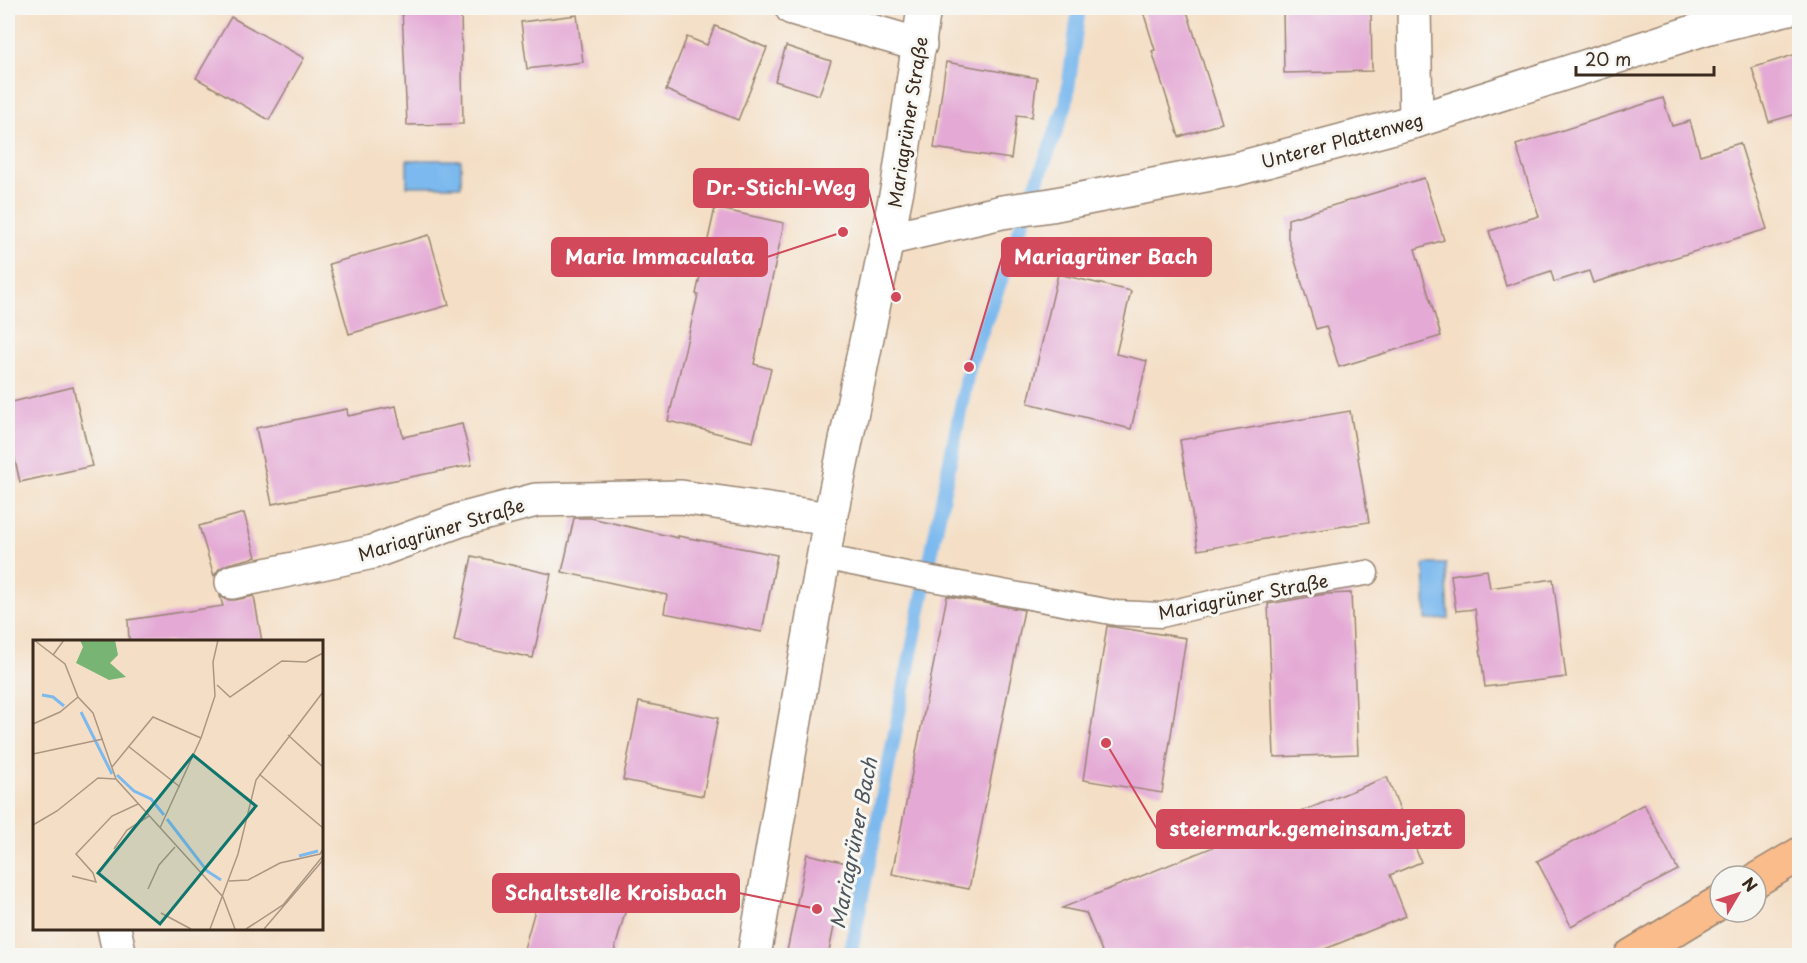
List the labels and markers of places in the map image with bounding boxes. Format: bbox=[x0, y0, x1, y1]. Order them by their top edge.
callout: Dr.-Stichl-Weg bbox=[694, 169, 868, 207]
callout: Maria Immaculata bbox=[552, 238, 767, 276]
callout: Mariagrüner Bach bbox=[1002, 238, 1211, 276]
callout: steiermark.gemeinsam.jetzt bbox=[1157, 810, 1464, 848]
callout: Schaltstelle Kroisbach bbox=[493, 874, 739, 912]

